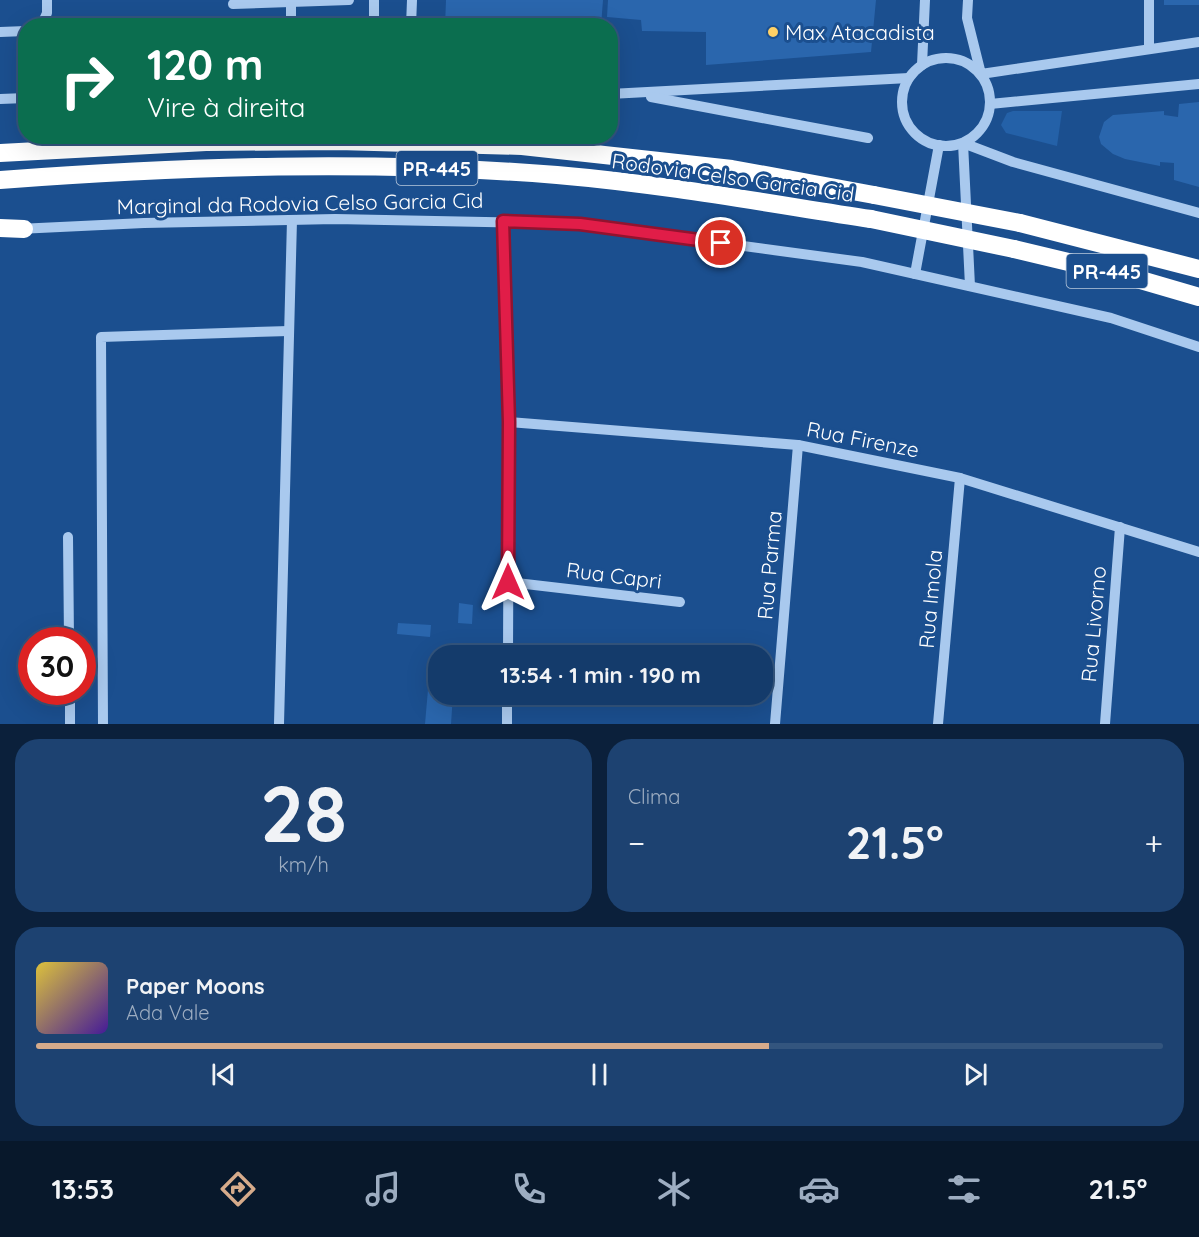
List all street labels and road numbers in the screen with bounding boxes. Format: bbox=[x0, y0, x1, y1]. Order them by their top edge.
street label: Rodovia Celso Garcia Cid bbox=[610, 147, 856, 207]
road number: PR-445 bbox=[396, 151, 478, 185]
street label: Marginal da Rodovia Celso Garcia Cid bbox=[116, 187, 484, 219]
road number: PR-445 bbox=[1066, 254, 1148, 288]
street label: Rua Firenze bbox=[805, 415, 921, 463]
street label: Rua Parma bbox=[751, 509, 787, 621]
street label: Rua Imola bbox=[913, 549, 947, 649]
street label: Rua Capri bbox=[565, 556, 663, 594]
street label: Rua Livorno bbox=[1075, 565, 1111, 683]

